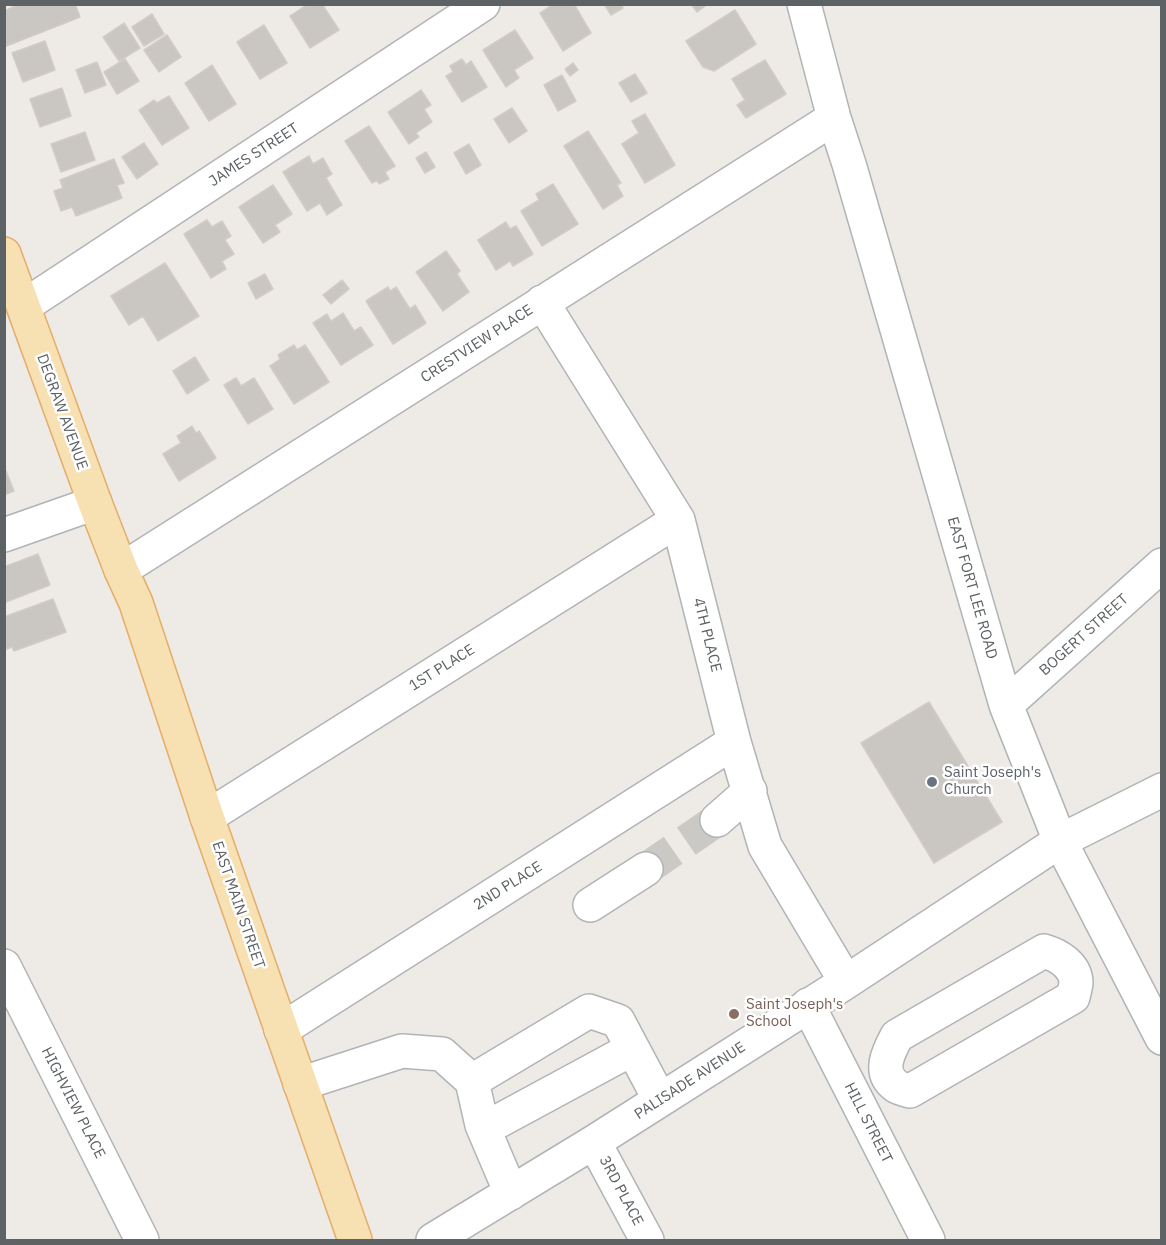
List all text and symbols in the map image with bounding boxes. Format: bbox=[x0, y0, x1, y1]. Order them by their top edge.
street label: JAMES STREET bbox=[206, 119, 302, 191]
street label: CRESTVIEW PLACE bbox=[418, 301, 536, 387]
street label: DEGRAW AVENUE bbox=[33, 352, 91, 472]
street label: EAST FORT LEE ROAD bbox=[943, 515, 1001, 661]
street label: BOGERT STREET bbox=[1036, 590, 1132, 680]
street label: 4TH PLACE bbox=[689, 596, 725, 674]
street label: 1ST PLACE bbox=[406, 641, 478, 695]
place label: Saint Joseph's Church bbox=[944, 764, 1041, 799]
marker: Saint Joseph's Church bbox=[925, 775, 939, 789]
street label: EAST MAIN STREET bbox=[208, 839, 268, 971]
street label: 2ND PLACE bbox=[470, 858, 546, 914]
place label: Saint Joseph's School bbox=[746, 996, 843, 1031]
marker: Saint Joseph's School bbox=[727, 1007, 741, 1021]
street label: PALISADE AVENUE bbox=[631, 1038, 749, 1124]
street label: HIGHVIEW PLACE bbox=[37, 1044, 109, 1162]
street label: HILL STREET bbox=[840, 1080, 896, 1166]
street label: 3RD PLACE bbox=[595, 1153, 647, 1229]

